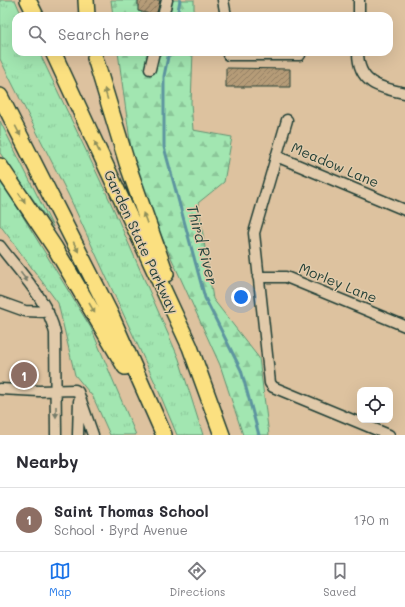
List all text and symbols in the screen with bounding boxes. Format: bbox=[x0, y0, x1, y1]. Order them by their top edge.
search box bbox=[12, 12, 393, 56]
icon: search bbox=[26, 23, 48, 45]
text: Search here bbox=[58, 24, 149, 44]
one-way arrow bbox=[103, 88, 109, 100]
one-way arrow bbox=[14, 125, 21, 137]
street label: Meadow Lane bbox=[288, 138, 382, 192]
one-way arrow bbox=[94, 141, 100, 152]
street label: Garden State Parkway bbox=[100, 167, 183, 317]
one-way arrow bbox=[18, 193, 26, 204]
water label: Third River bbox=[183, 202, 223, 287]
one-way arrow bbox=[142, 211, 148, 223]
one-way arrow bbox=[73, 241, 80, 253]
street label: Morley Lane bbox=[296, 258, 380, 307]
one-way arrow bbox=[19, 272, 28, 283]
your location bbox=[231, 287, 251, 307]
one-way arrow bbox=[88, 302, 95, 314]
pin: 1 bbox=[11, 360, 37, 390]
map controls bbox=[357, 387, 393, 423]
button: locate bbox=[357, 387, 393, 423]
one-way arrow bbox=[53, 406, 59, 419]
text: Nearby bbox=[16, 450, 78, 472]
text: Saint Thomas School bbox=[54, 501, 208, 521]
text: 1 bbox=[26, 511, 32, 528]
text: 170 m bbox=[353, 511, 389, 528]
text: School · Byrd Avenue bbox=[54, 521, 188, 538]
tab: Map bbox=[49, 560, 71, 599]
tab: Directions bbox=[169, 560, 225, 599]
tab: Saved bbox=[323, 560, 356, 599]

